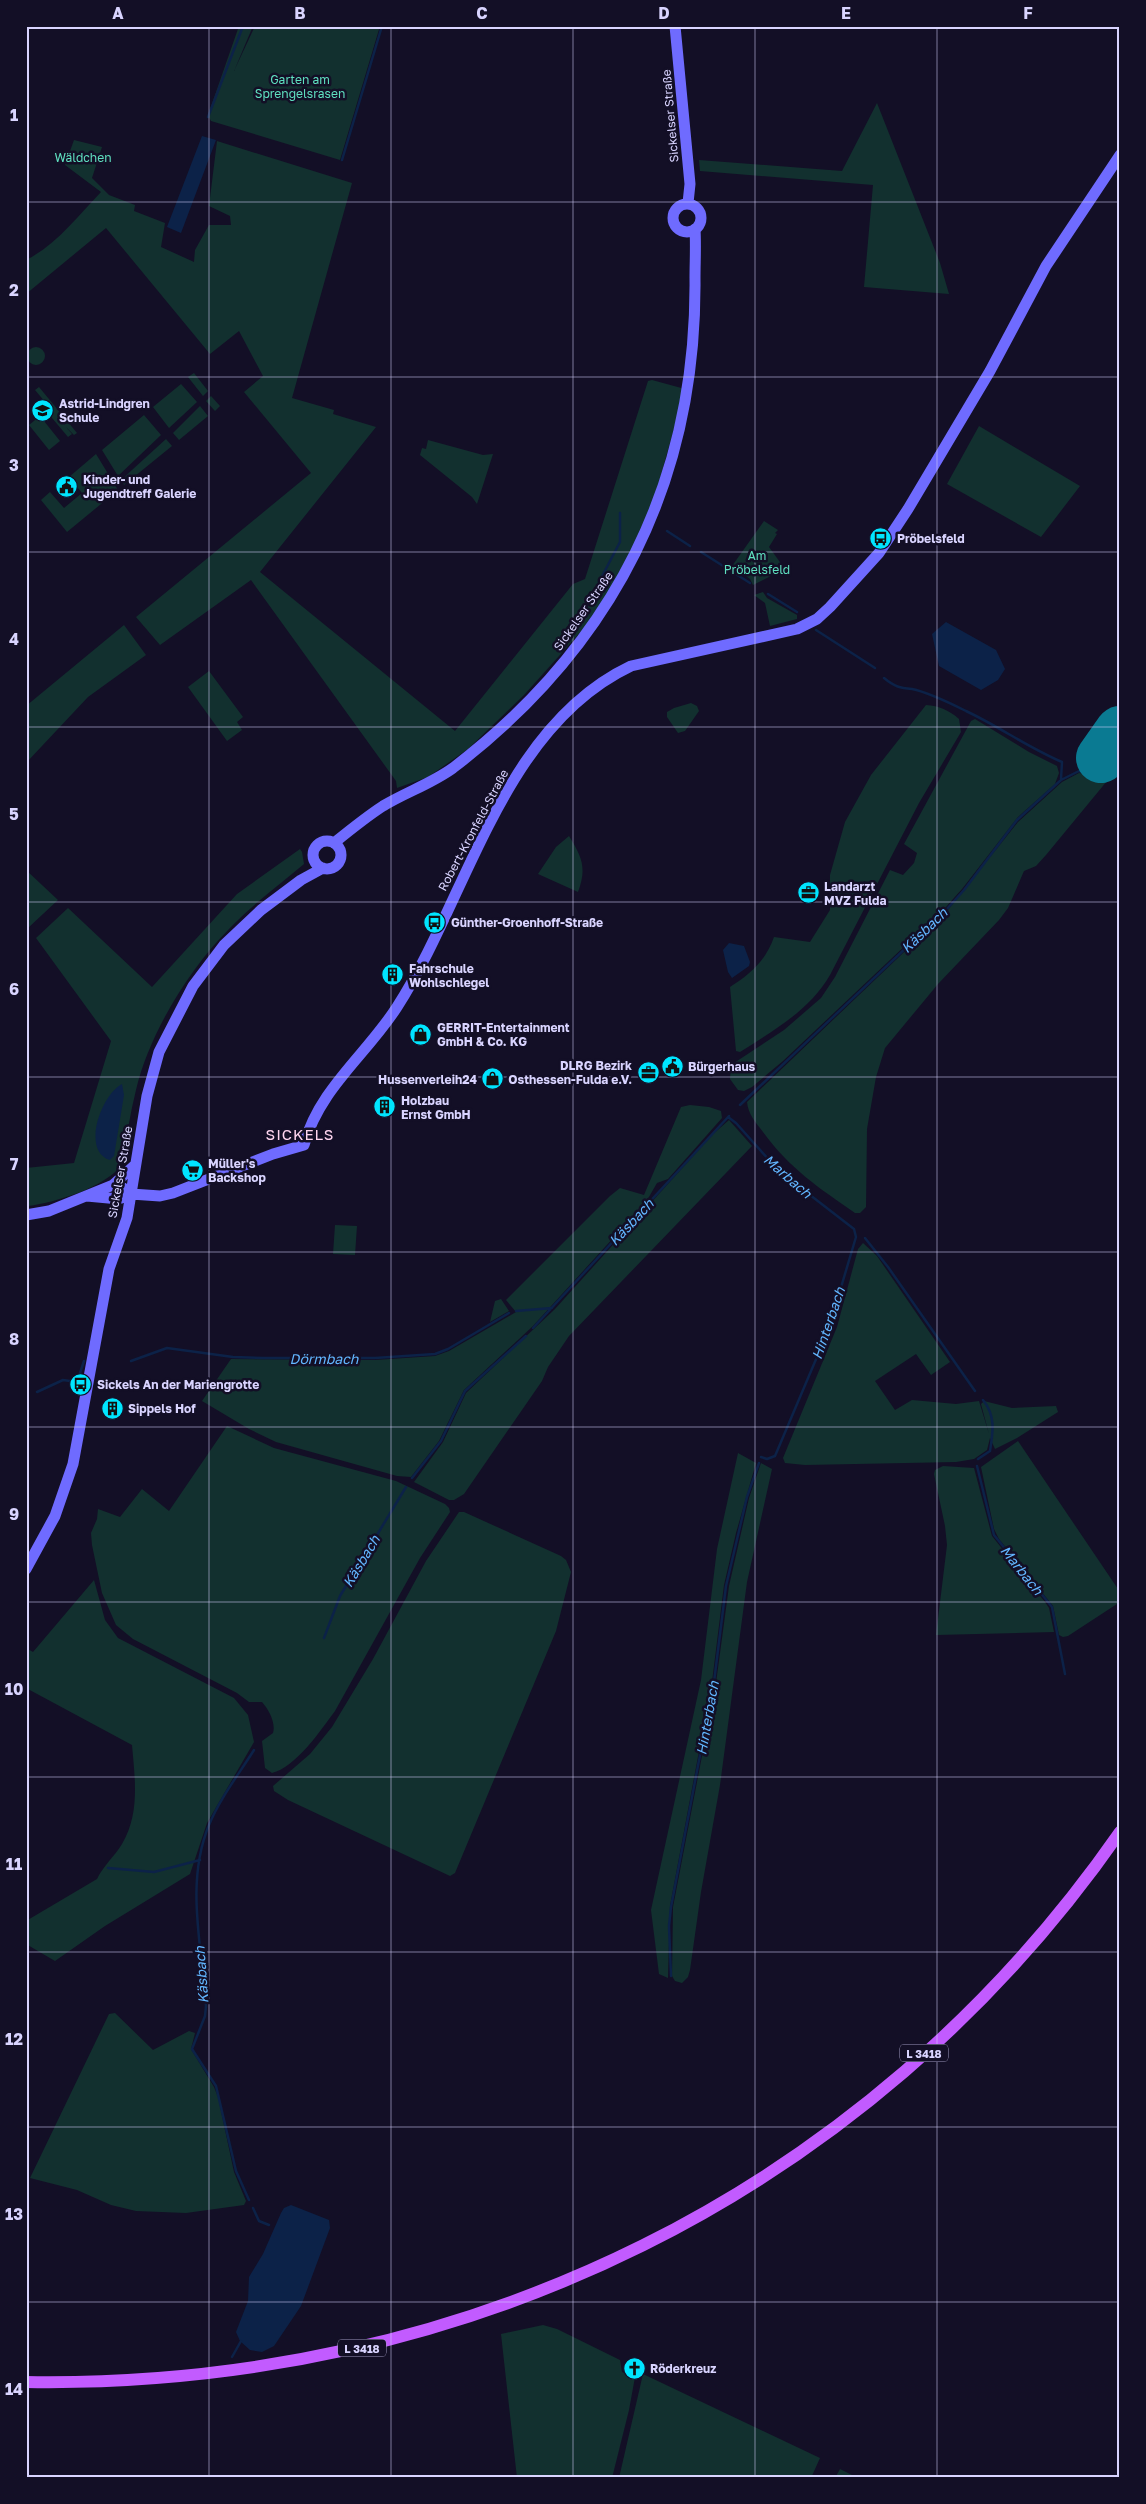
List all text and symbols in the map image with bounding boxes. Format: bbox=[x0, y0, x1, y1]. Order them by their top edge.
text: A bbox=[112, 3, 124, 23]
text: B bbox=[294, 3, 306, 23]
text: C bbox=[476, 3, 488, 23]
text: D bbox=[658, 3, 670, 23]
text: E bbox=[841, 3, 851, 23]
text: F bbox=[1023, 3, 1033, 23]
street label: Sickelser Straße bbox=[658, 69, 682, 163]
park label: Garten am Sprengelsrasen bbox=[255, 72, 345, 101]
text: 1 bbox=[10, 105, 18, 125]
park label: Wäldchen bbox=[54, 150, 112, 165]
text: 2 bbox=[9, 280, 19, 300]
place label: Astrid-Lindgren Schule bbox=[59, 396, 150, 425]
school or university icon: Astrid-Lindgren Schule bbox=[31, 398, 55, 422]
text: 3 bbox=[9, 455, 19, 475]
place label: Kinder- und Jugendtreff Galerie bbox=[83, 472, 196, 501]
public building icon: Kinder- und Jugendtreff Galerie bbox=[55, 474, 79, 498]
bus stop icon: Pröbelsfeld bbox=[869, 526, 893, 550]
place label: Pröbelsfeld bbox=[897, 531, 965, 546]
park label: Am Pröbelsfeld bbox=[724, 548, 790, 577]
street label: Sickelser Straße bbox=[550, 568, 616, 654]
text: 4 bbox=[9, 629, 19, 649]
street label: Robert-Kronfeld-Straße bbox=[435, 767, 511, 893]
text: 5 bbox=[9, 804, 19, 824]
place label: Landarzt MVZ Fulda bbox=[824, 879, 887, 908]
office icon: Landarzt MVZ Fulda bbox=[796, 881, 820, 905]
water label: Käsbach bbox=[897, 903, 952, 956]
bus stop icon: Günther-Groenhoff-Straße bbox=[423, 910, 447, 934]
place label: Günther-Groenhoff-Straße bbox=[451, 915, 603, 930]
place label: Fahrschule Wohlschlegel bbox=[409, 961, 489, 990]
building icon: Fahrschule Wohlschlegel bbox=[381, 963, 405, 987]
text: 6 bbox=[9, 979, 19, 999]
place label: GERRIT-Entertainment GmbH & Co. KG bbox=[437, 1020, 570, 1049]
shop icon: GERRIT-Entertainment GmbH & Co. KG bbox=[409, 1022, 433, 1046]
public building icon: Bürgerhaus bbox=[660, 1054, 684, 1078]
place label: DLRG Bezirk Osthessen-Fulda e.V. bbox=[508, 1058, 632, 1087]
place label: Bürgerhaus bbox=[688, 1059, 756, 1074]
office icon: DLRG Bezirk Osthessen-Fulda e.V. bbox=[636, 1060, 660, 1084]
shop icon: Hussenverleih24 bbox=[481, 1067, 505, 1091]
place label: Hussenverleih24 bbox=[378, 1072, 477, 1087]
place label: Holzbau Ernst GmbH bbox=[401, 1093, 471, 1122]
building icon: Holzbau Ernst GmbH bbox=[373, 1095, 397, 1119]
street label: Sickelser Straße bbox=[105, 1125, 135, 1219]
district label: SICKELS bbox=[266, 1125, 334, 1143]
water label: Marbach bbox=[760, 1151, 817, 1202]
text: 7 bbox=[10, 1154, 19, 1174]
place label: Müller's Backshop bbox=[208, 1156, 266, 1185]
supermarket icon: Müller's Backshop bbox=[180, 1158, 204, 1182]
water label: Käsbach bbox=[605, 1194, 658, 1249]
water label: Hinterbach bbox=[808, 1284, 849, 1361]
text: 8 bbox=[9, 1329, 19, 1349]
water label: Dörmbach bbox=[290, 1350, 360, 1367]
bus stop icon: Sickels An der Mariengrotte bbox=[69, 1372, 93, 1396]
place label: Sickels An der Mariengrotte bbox=[97, 1377, 259, 1392]
building icon: Sippels Hof bbox=[100, 1396, 124, 1420]
place label: Sippels Hof bbox=[128, 1401, 196, 1416]
text: 9 bbox=[9, 1504, 19, 1524]
water label: Käsbach bbox=[339, 1531, 384, 1590]
water label: Marbach bbox=[997, 1542, 1048, 1599]
water label: Hinterbach bbox=[692, 1678, 722, 1756]
text: 10 bbox=[5, 1679, 23, 1699]
text: 11 bbox=[6, 1854, 22, 1874]
water label: Käsbach bbox=[190, 1944, 211, 2004]
text: 12 bbox=[5, 2029, 23, 2049]
road number: L 3418 bbox=[900, 2045, 948, 2062]
text: 13 bbox=[5, 2204, 23, 2224]
road number: L 3418 bbox=[338, 2340, 386, 2356]
church icon: Röderkreuz bbox=[622, 2356, 646, 2380]
place label: Röderkreuz bbox=[650, 2361, 716, 2376]
text: 14 bbox=[5, 2379, 23, 2399]

